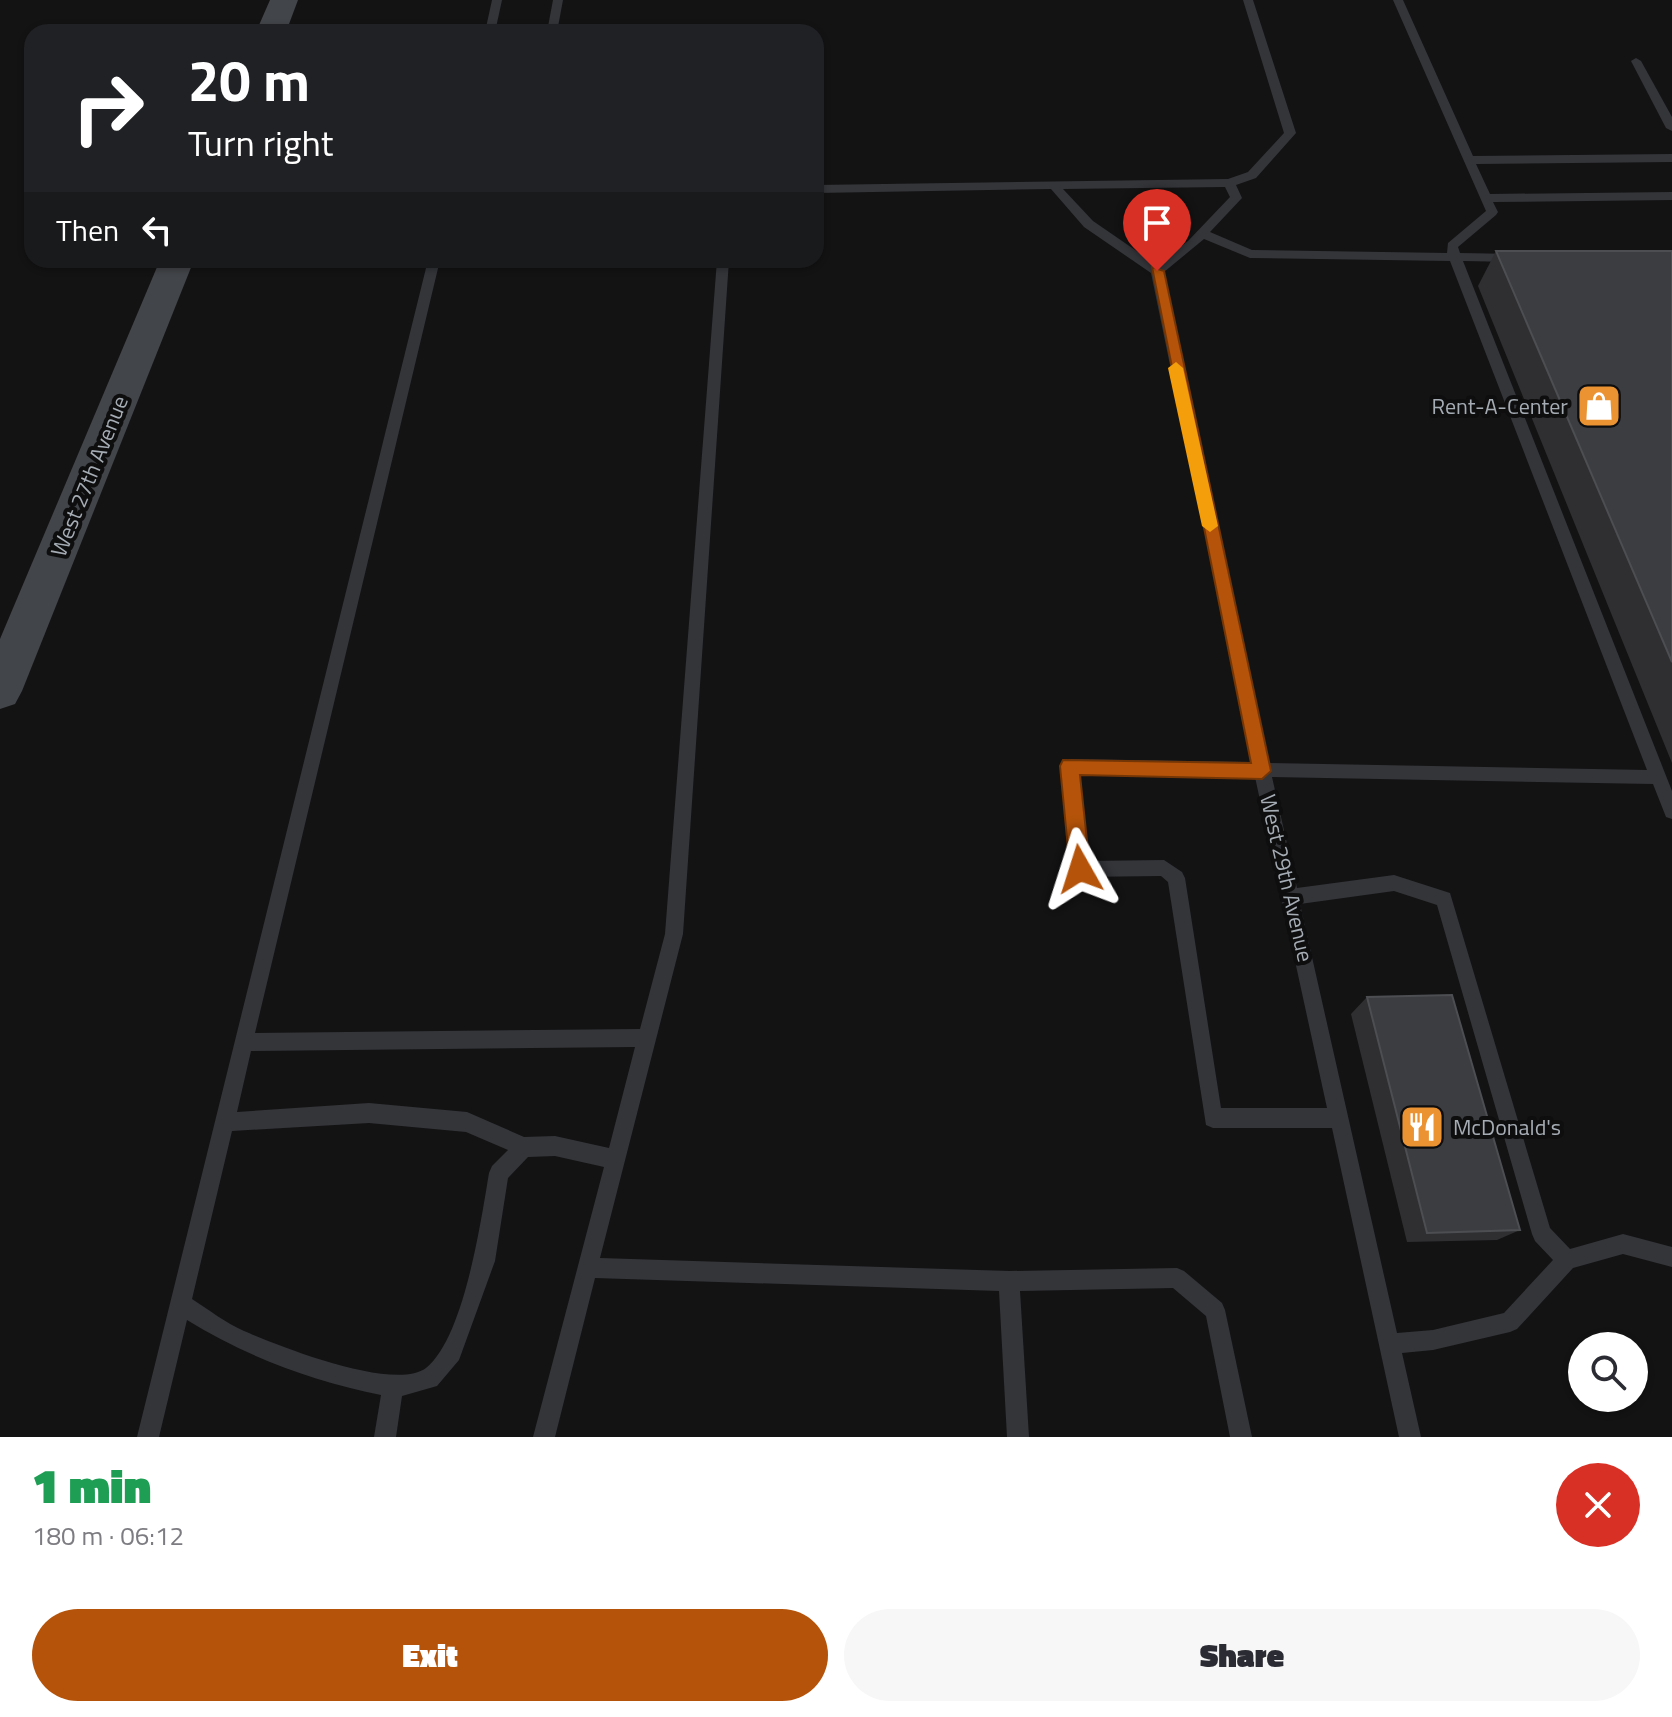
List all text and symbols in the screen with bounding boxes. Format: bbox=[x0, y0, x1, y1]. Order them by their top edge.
text: 20 m bbox=[188, 38, 310, 123]
icon: right bbox=[56, 56, 160, 160]
text: Turn right bbox=[188, 115, 333, 170]
pin bbox=[1123, 189, 1191, 271]
icon: arrive bbox=[1135, 201, 1179, 245]
text: Then bbox=[56, 207, 119, 253]
icon: left bbox=[135, 208, 179, 252]
shop icon: Rent-A-Center bbox=[1575, 382, 1623, 430]
place label: Rent-A-Center bbox=[1432, 389, 1568, 423]
street label: West 27th Avenue bbox=[41, 390, 137, 562]
street label: West 29th Avenue bbox=[1251, 791, 1323, 965]
position arrow bbox=[1038, 827, 1122, 911]
restaurant icon: McDonald's bbox=[1398, 1103, 1446, 1151]
place label: McDonald's bbox=[1453, 1110, 1561, 1144]
map controls bbox=[1568, 1332, 1648, 1412]
button: search bbox=[1568, 1332, 1648, 1412]
text: 1 min bbox=[32, 1449, 151, 1522]
button: close bbox=[1556, 1463, 1640, 1547]
text: 180 m · 06:12 bbox=[32, 1516, 184, 1555]
button: Exit bbox=[32, 1609, 828, 1701]
button: Share bbox=[844, 1609, 1640, 1701]

